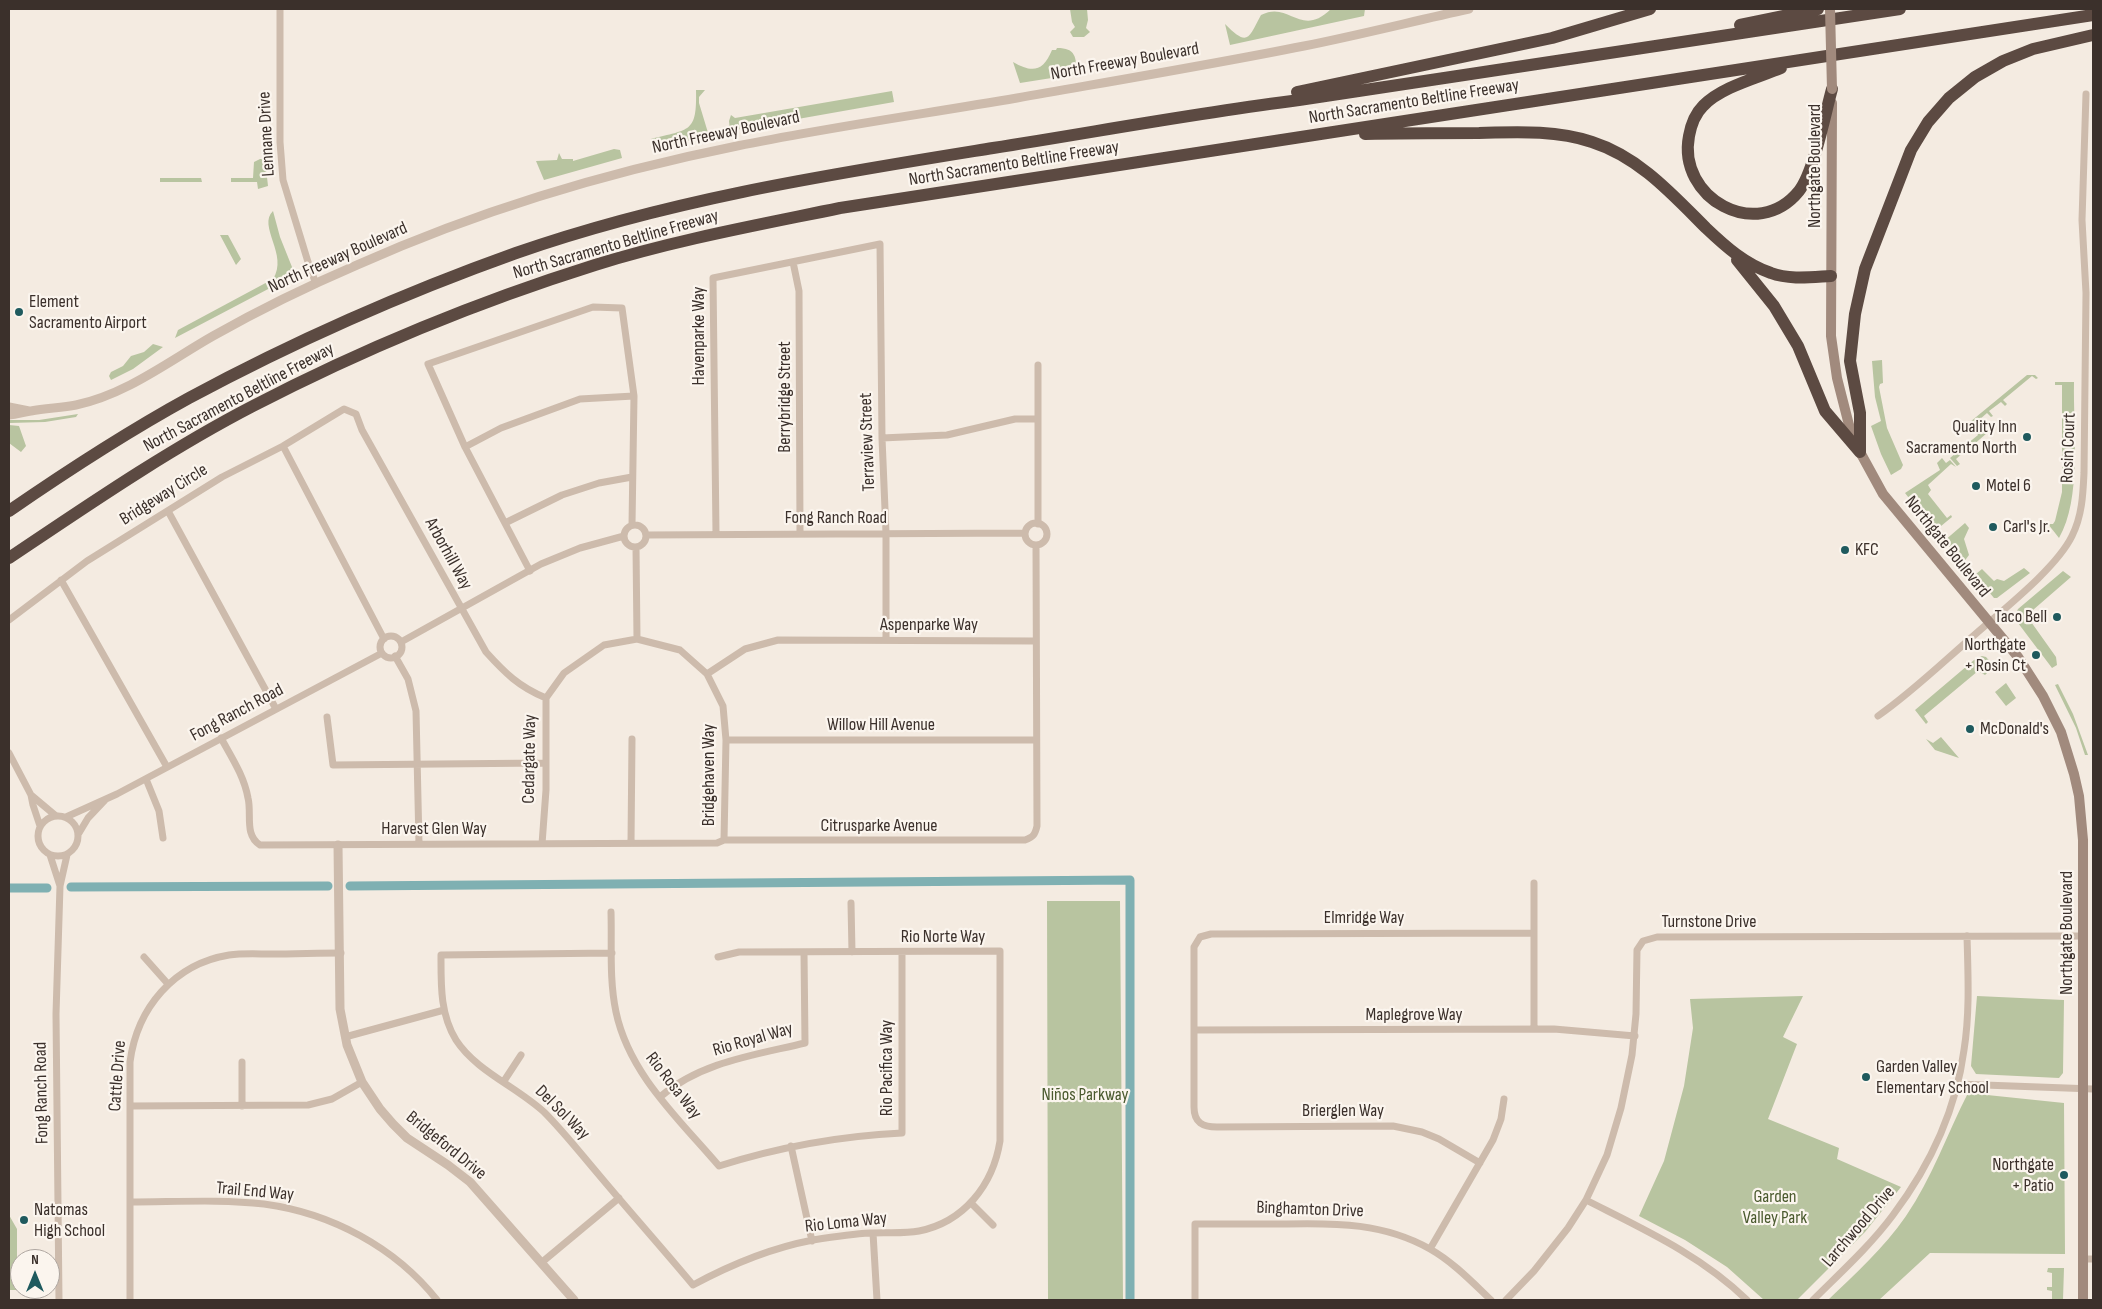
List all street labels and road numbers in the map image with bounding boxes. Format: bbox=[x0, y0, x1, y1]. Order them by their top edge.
street label: North Freeway Boulevard bbox=[1049, 38, 1201, 86]
street label: North Sacramento Beltline Freeway bbox=[1307, 75, 1521, 129]
street label: Lennane Drive bbox=[254, 91, 280, 177]
street label: Northgate Boulevard bbox=[1804, 104, 1826, 228]
street label: North Freeway Boulevard bbox=[650, 107, 802, 159]
street label: North Sacramento Beltline Freeway bbox=[907, 137, 1121, 191]
street label: North Sacramento Beltline Freeway bbox=[511, 205, 721, 285]
street label: North Freeway Boulevard bbox=[265, 218, 411, 298]
street label: Havenparke Way bbox=[688, 287, 710, 385]
street label: North Sacramento Beltline Freeway bbox=[140, 339, 338, 457]
street label: Berrybridge Street bbox=[774, 341, 796, 453]
street label: Terraview Street bbox=[855, 392, 881, 492]
street label: Rosin Court bbox=[2057, 412, 2081, 484]
street label: Bridgeway Circle bbox=[116, 459, 212, 531]
street label: Northgate Boulevard bbox=[1900, 492, 1994, 602]
street label: Fong Ranch Road bbox=[785, 507, 887, 529]
street label: Arborhill Way bbox=[419, 514, 477, 594]
street label: Aspenparke Way bbox=[880, 614, 978, 636]
street label: Fong Ranch Road bbox=[187, 679, 287, 747]
street label: Cedargate Way bbox=[518, 714, 542, 804]
street label: Willow Hill Avenue bbox=[827, 714, 935, 736]
street label: Bridgehaven Way bbox=[698, 724, 720, 826]
street label: Citrusparke Avenue bbox=[821, 815, 937, 837]
street label: Harvest Glen Way bbox=[381, 818, 487, 840]
street label: Northgate Boulevard bbox=[2056, 871, 2078, 995]
street label: Elmridge Way bbox=[1324, 907, 1404, 929]
street label: Turnstone Drive bbox=[1662, 911, 1756, 933]
street label: Rio Norte Way bbox=[901, 926, 985, 948]
street label: Maplegrove Way bbox=[1366, 1004, 1462, 1026]
street label: Rio Royal Way bbox=[711, 1018, 795, 1062]
street label: Rio Pacifica Way bbox=[876, 1020, 898, 1116]
street label: Cattle Drive bbox=[105, 1040, 131, 1112]
street label: Fong Ranch Road bbox=[30, 1042, 54, 1144]
street label: Rio Rosa Way bbox=[640, 1048, 706, 1124]
street label: Del Sol Way bbox=[530, 1081, 594, 1145]
street label: Brierglen Way bbox=[1302, 1100, 1384, 1122]
street label: Bridgeford Drive bbox=[401, 1107, 491, 1185]
street label: Trail End Way bbox=[215, 1178, 295, 1206]
street label: Larchwood Drive bbox=[1818, 1182, 1900, 1272]
street label: Binghamton Drive bbox=[1256, 1197, 1364, 1223]
street label: Rio Loma Way bbox=[804, 1208, 888, 1238]

